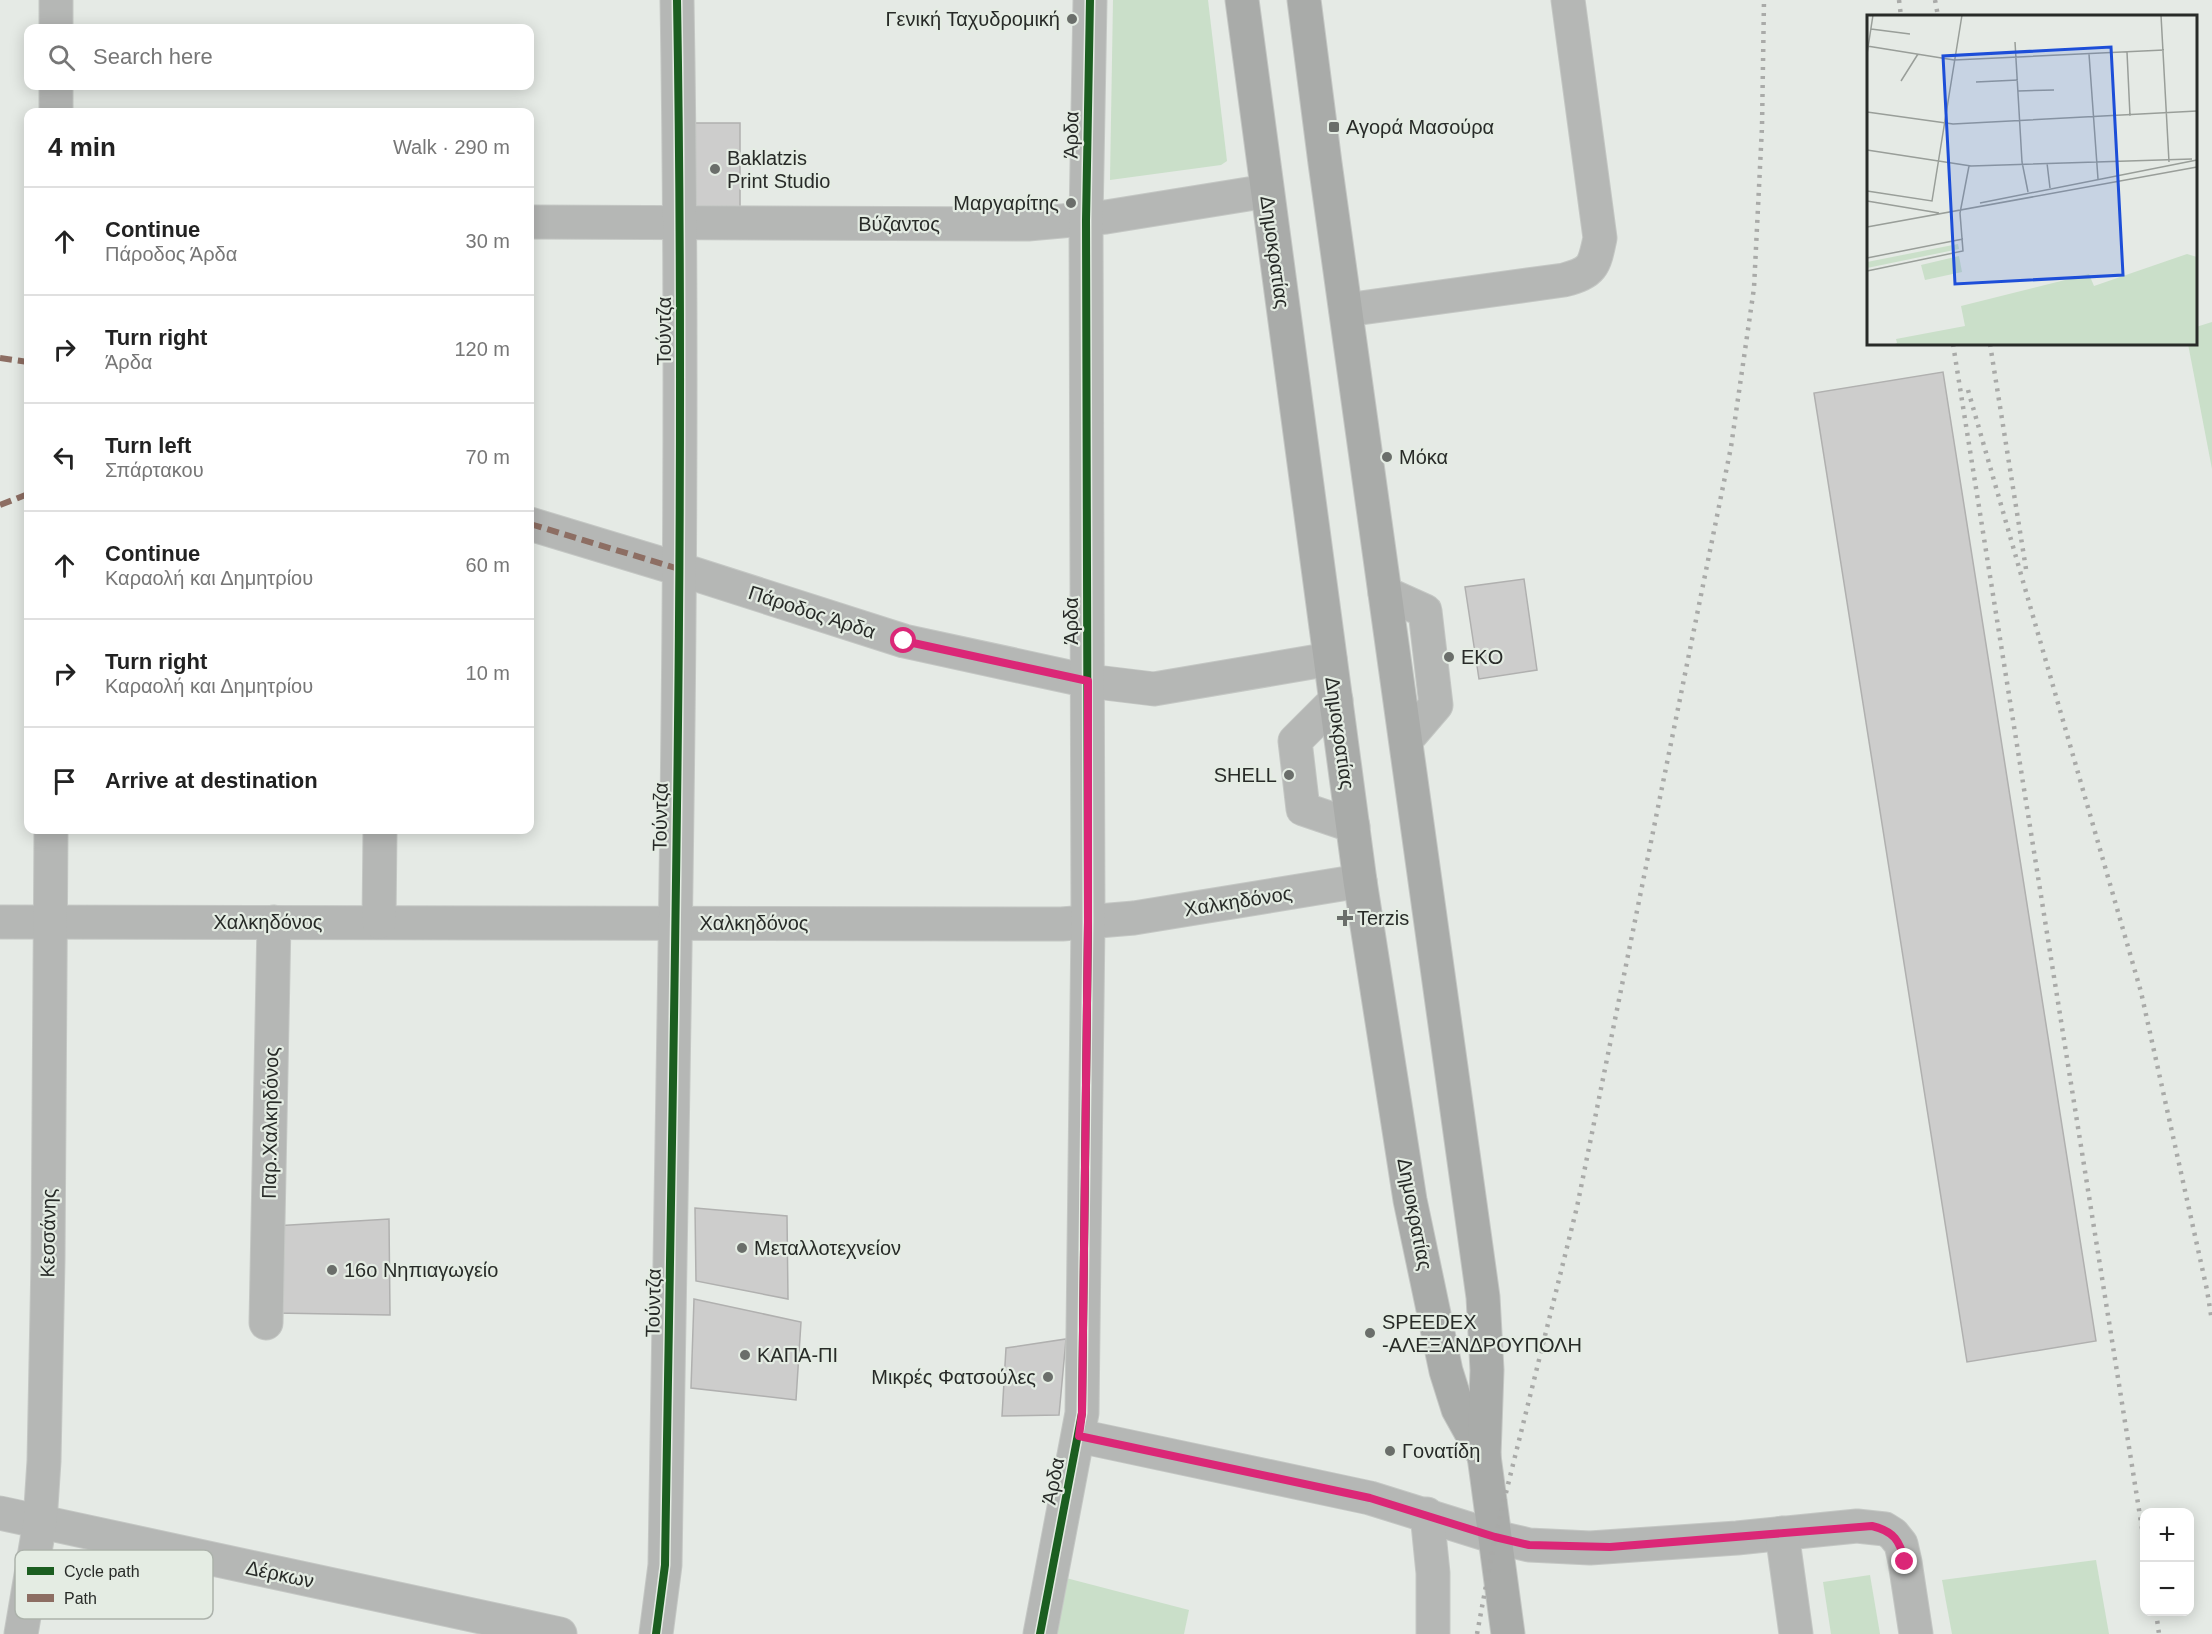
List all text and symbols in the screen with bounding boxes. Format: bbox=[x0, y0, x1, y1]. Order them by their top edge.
place label: Γενική Ταχυδρομική bbox=[886, 8, 1060, 30]
marker: Γενική Ταχυδρομική bbox=[1065, 12, 1079, 26]
inset map bbox=[1867, 15, 2197, 345]
search box bbox=[24, 24, 534, 90]
icon: search bbox=[45, 41, 78, 74]
text: Search here bbox=[93, 44, 213, 69]
street label: Άρδα bbox=[1060, 111, 1082, 159]
place label: Αγορά Μασούρα bbox=[1346, 116, 1494, 138]
marker: Αγορά Μασούρα bbox=[1327, 120, 1341, 134]
text: 4 min bbox=[48, 132, 116, 162]
text: Walk · 290 m bbox=[393, 136, 510, 158]
place label: Baklatzis Print Studio bbox=[727, 147, 830, 192]
marker: Baklatzis Print Studio bbox=[708, 162, 722, 176]
place label: Μαργαρίτης bbox=[953, 192, 1059, 214]
street label: Δημοκρατίας bbox=[1256, 194, 1294, 310]
marker: Μαργαρίτης bbox=[1064, 196, 1078, 210]
street label: Βύζαντος bbox=[858, 213, 940, 235]
text: Continue bbox=[105, 217, 200, 242]
icon: ahead bbox=[48, 225, 81, 258]
text: 30 m bbox=[466, 230, 510, 252]
text: Πάροδος Άρδα bbox=[105, 243, 237, 265]
street label: Τούντζα bbox=[653, 297, 675, 365]
text: Turn right bbox=[105, 325, 207, 350]
icon: right bbox=[48, 333, 81, 366]
text: 120 m bbox=[454, 338, 510, 360]
text: Άρδα bbox=[105, 351, 152, 373]
text: Turn left bbox=[105, 433, 191, 458]
icon: left bbox=[48, 441, 81, 474]
text: 70 m bbox=[466, 446, 510, 468]
place label: Μόκα bbox=[1399, 446, 1448, 468]
marker: Μόκα bbox=[1380, 450, 1394, 464]
text: Σπάρτακου bbox=[105, 459, 204, 481]
text: Continue bbox=[105, 541, 200, 566]
icon: ahead bbox=[48, 549, 81, 582]
text: 60 m bbox=[466, 554, 510, 576]
text: Καραολή και Δημητρίου bbox=[105, 567, 313, 589]
street label: Πάροδος Άρδα bbox=[746, 581, 878, 643]
street label: Άρδα bbox=[1060, 597, 1082, 645]
route start bbox=[890, 627, 916, 653]
place label: EKO bbox=[1461, 646, 1503, 668]
text: Turn right bbox=[105, 649, 207, 674]
marker: EKO bbox=[1442, 650, 1456, 664]
icon: right bbox=[48, 657, 81, 690]
text: 10 m bbox=[466, 662, 510, 684]
text: Καραολή και Δημητρίου bbox=[105, 675, 313, 697]
street label: Δημοκρατίας bbox=[1321, 675, 1359, 791]
place label: SHELL bbox=[1214, 764, 1277, 786]
icon: arrive bbox=[48, 765, 81, 798]
text: Arrive at destination bbox=[105, 768, 318, 793]
marker: SHELL bbox=[1282, 768, 1296, 782]
street label: Τούντζα bbox=[648, 782, 672, 852]
street label: Χαλκηδόνος bbox=[1182, 882, 1294, 920]
place label: Terzis bbox=[1357, 907, 1409, 929]
street label: Χαλκηδόνος bbox=[213, 911, 323, 933]
marker: Terzis bbox=[1338, 911, 1352, 925]
street label: Χαλκηδόνος bbox=[699, 912, 809, 934]
street label: Παρ.Χαλκηδόνος bbox=[258, 1046, 282, 1199]
street label: Δημοκρατίας bbox=[1393, 1156, 1437, 1272]
street label: Κεσσάνης bbox=[36, 1188, 60, 1278]
place label: Μεταλλοτεχνείον bbox=[754, 1237, 901, 1259]
marker: Μεταλλοτεχνείον bbox=[735, 1241, 749, 1255]
place label: 16ο Νηπιαγωγείο bbox=[344, 1259, 498, 1281]
marker: 16ο Νηπιαγωγείο bbox=[325, 1263, 339, 1277]
street label: Τούντζα bbox=[641, 1268, 665, 1338]
place label: SPEEDEX -ΑΛΕΞΑΝΔΡΟΥΠΟΛΗ bbox=[1382, 1311, 1582, 1356]
marker: SPEEDEX -ΑΛΕΞΑΝΔΡΟΥΠΟΛΗ bbox=[1363, 1326, 1377, 1340]
place label: ΚΑΠΑ-ΠΙ bbox=[757, 1344, 838, 1366]
marker: ΚΑΠΑ-ΠΙ bbox=[738, 1348, 752, 1362]
place label: Μικρές Φατσούλες bbox=[871, 1366, 1036, 1388]
marker: Μικρές Φατσούλες bbox=[1041, 1370, 1055, 1384]
place label: Γονατίδη bbox=[1402, 1440, 1480, 1462]
marker: Γονατίδη bbox=[1383, 1444, 1397, 1458]
street label: Άρδα bbox=[1038, 1456, 1068, 1506]
map controls bbox=[2140, 1508, 2194, 1616]
button: + bbox=[2140, 1508, 2194, 1562]
route end bbox=[1891, 1548, 1917, 1574]
legend bbox=[15, 1550, 213, 1619]
street label: Δέρκων bbox=[244, 1556, 316, 1592]
button: − bbox=[2140, 1562, 2194, 1616]
text: Cycle path bbox=[64, 1563, 140, 1580]
text: Path bbox=[64, 1590, 97, 1607]

